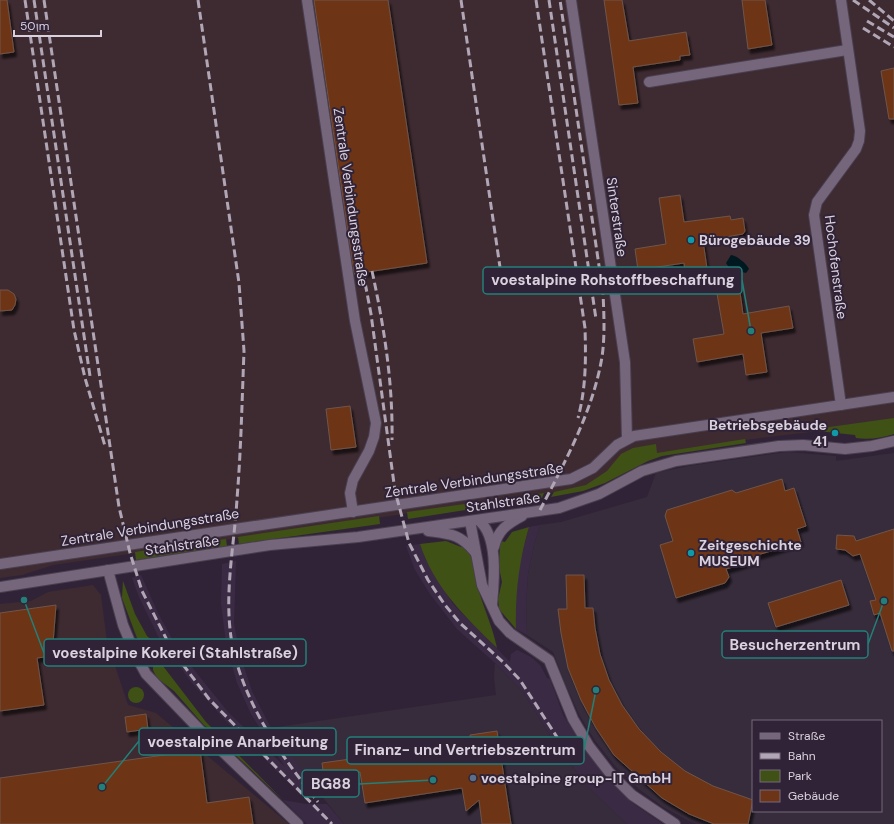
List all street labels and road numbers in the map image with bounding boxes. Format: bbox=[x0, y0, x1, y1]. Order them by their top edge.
street label: Zentrale Verbindungsstraße bbox=[330, 107, 372, 287]
street label: Sinterstraße bbox=[603, 176, 631, 258]
street label: Hochofenstraße bbox=[821, 214, 851, 320]
street label: Zentrale Verbindungsstraße bbox=[384, 459, 564, 501]
street label: Stahlstraße bbox=[465, 488, 541, 516]
street label: Zentrale Verbindungsstraße bbox=[60, 504, 240, 550]
street label: Stahlstraße bbox=[144, 531, 220, 559]

